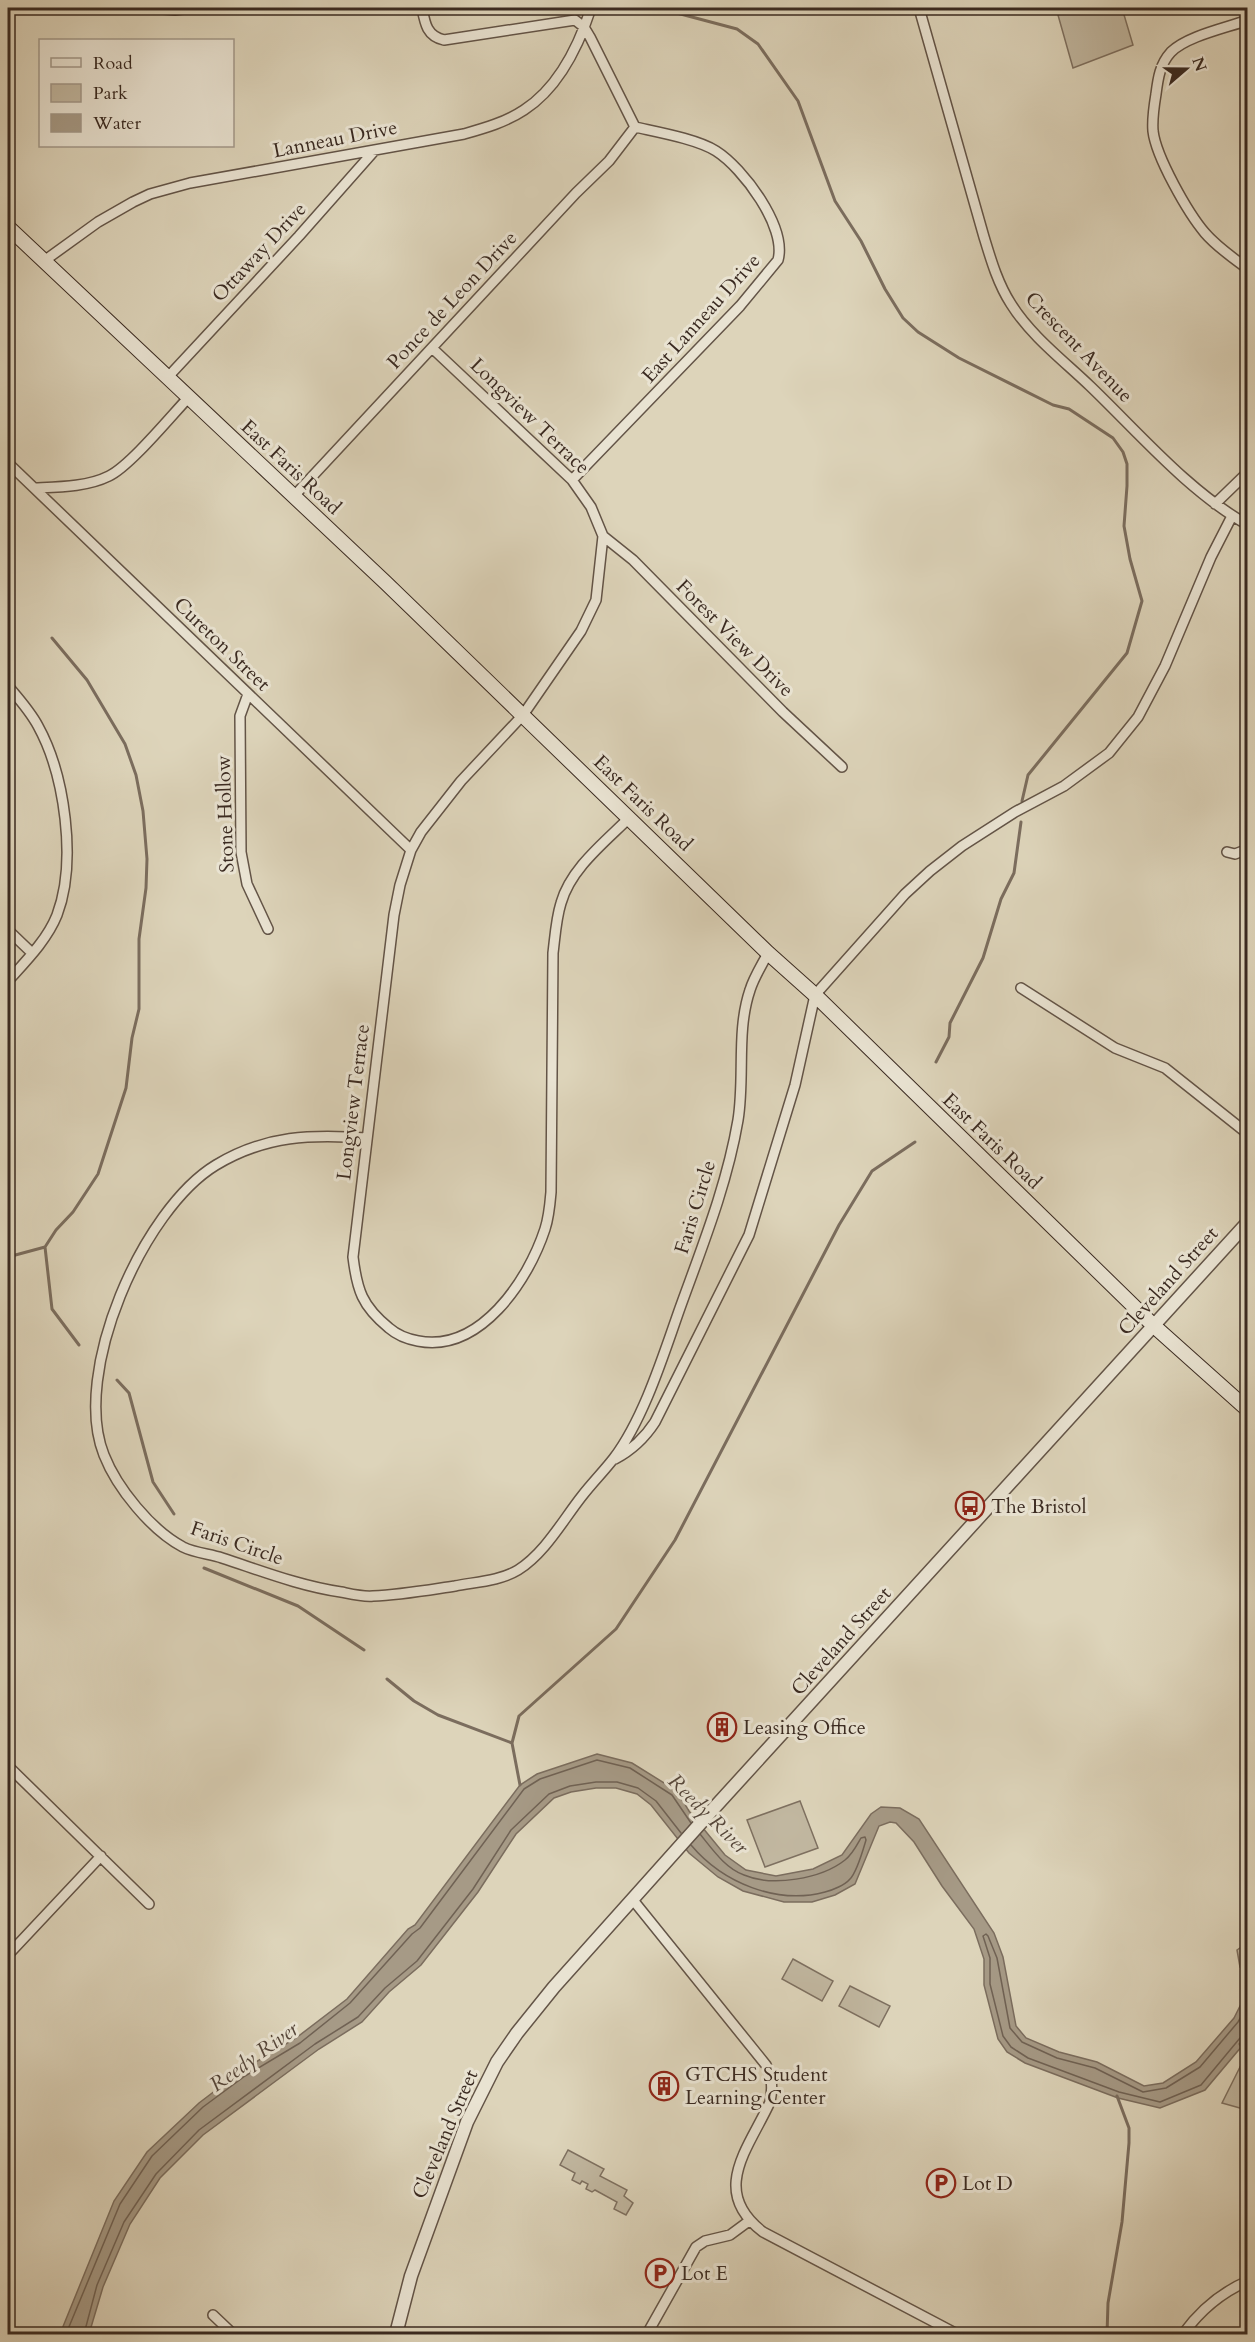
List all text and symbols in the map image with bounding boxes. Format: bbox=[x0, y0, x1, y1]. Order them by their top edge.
legend bbox=[39, 39, 234, 147]
north arrow bbox=[1156, 39, 1216, 99]
text: Road bbox=[93, 51, 133, 76]
text: N bbox=[1186, 54, 1212, 75]
text: Park bbox=[93, 81, 128, 106]
text: Water bbox=[92, 111, 142, 136]
street label: Lanneau Drive bbox=[271, 114, 399, 164]
street label: Ottaway Drive bbox=[206, 196, 312, 308]
street label: Ponce de Leon Drive bbox=[381, 225, 523, 375]
street label: East Lanneau Drive bbox=[636, 248, 766, 388]
street label: Crescent Avenue bbox=[1019, 286, 1139, 408]
street label: Longview Terrace bbox=[464, 352, 596, 480]
street label: East Faris Road bbox=[235, 413, 347, 521]
street label: Forest View Drive bbox=[670, 573, 800, 703]
street label: Cureton Street bbox=[168, 591, 277, 697]
street label: East Faris Road bbox=[587, 749, 699, 858]
street label: Stone Hollow bbox=[209, 755, 241, 873]
street label: Longview Terrace bbox=[330, 1022, 376, 1182]
street label: East Faris Road bbox=[936, 1087, 1048, 1196]
street label: Faris Circle bbox=[668, 1157, 722, 1257]
street label: Cleveland Street bbox=[1112, 1220, 1225, 1341]
bus stop icon: The Bristol bbox=[954, 1490, 986, 1522]
place label: The Bristol bbox=[991, 1493, 1087, 1520]
street label: Faris Circle bbox=[187, 1515, 287, 1571]
street label: Cleveland Street bbox=[785, 1580, 898, 1701]
building icon: Leasing Office bbox=[706, 1711, 738, 1743]
place label: Leasing Office bbox=[743, 1714, 866, 1741]
water label: Reedy River bbox=[661, 1767, 756, 1862]
water label: Reedy River bbox=[204, 2014, 305, 2099]
place label: GTCHS Student Learning Center bbox=[685, 2061, 828, 2111]
street label: Cleveland Street bbox=[406, 2065, 485, 2203]
building icon: GTCHS Student Learning Center bbox=[648, 2070, 680, 2102]
parking icon: Lot D bbox=[925, 2167, 957, 2199]
place label: Lot D bbox=[962, 2170, 1013, 2197]
parking icon: Lot E bbox=[644, 2257, 676, 2289]
place label: Lot E bbox=[681, 2260, 728, 2287]

